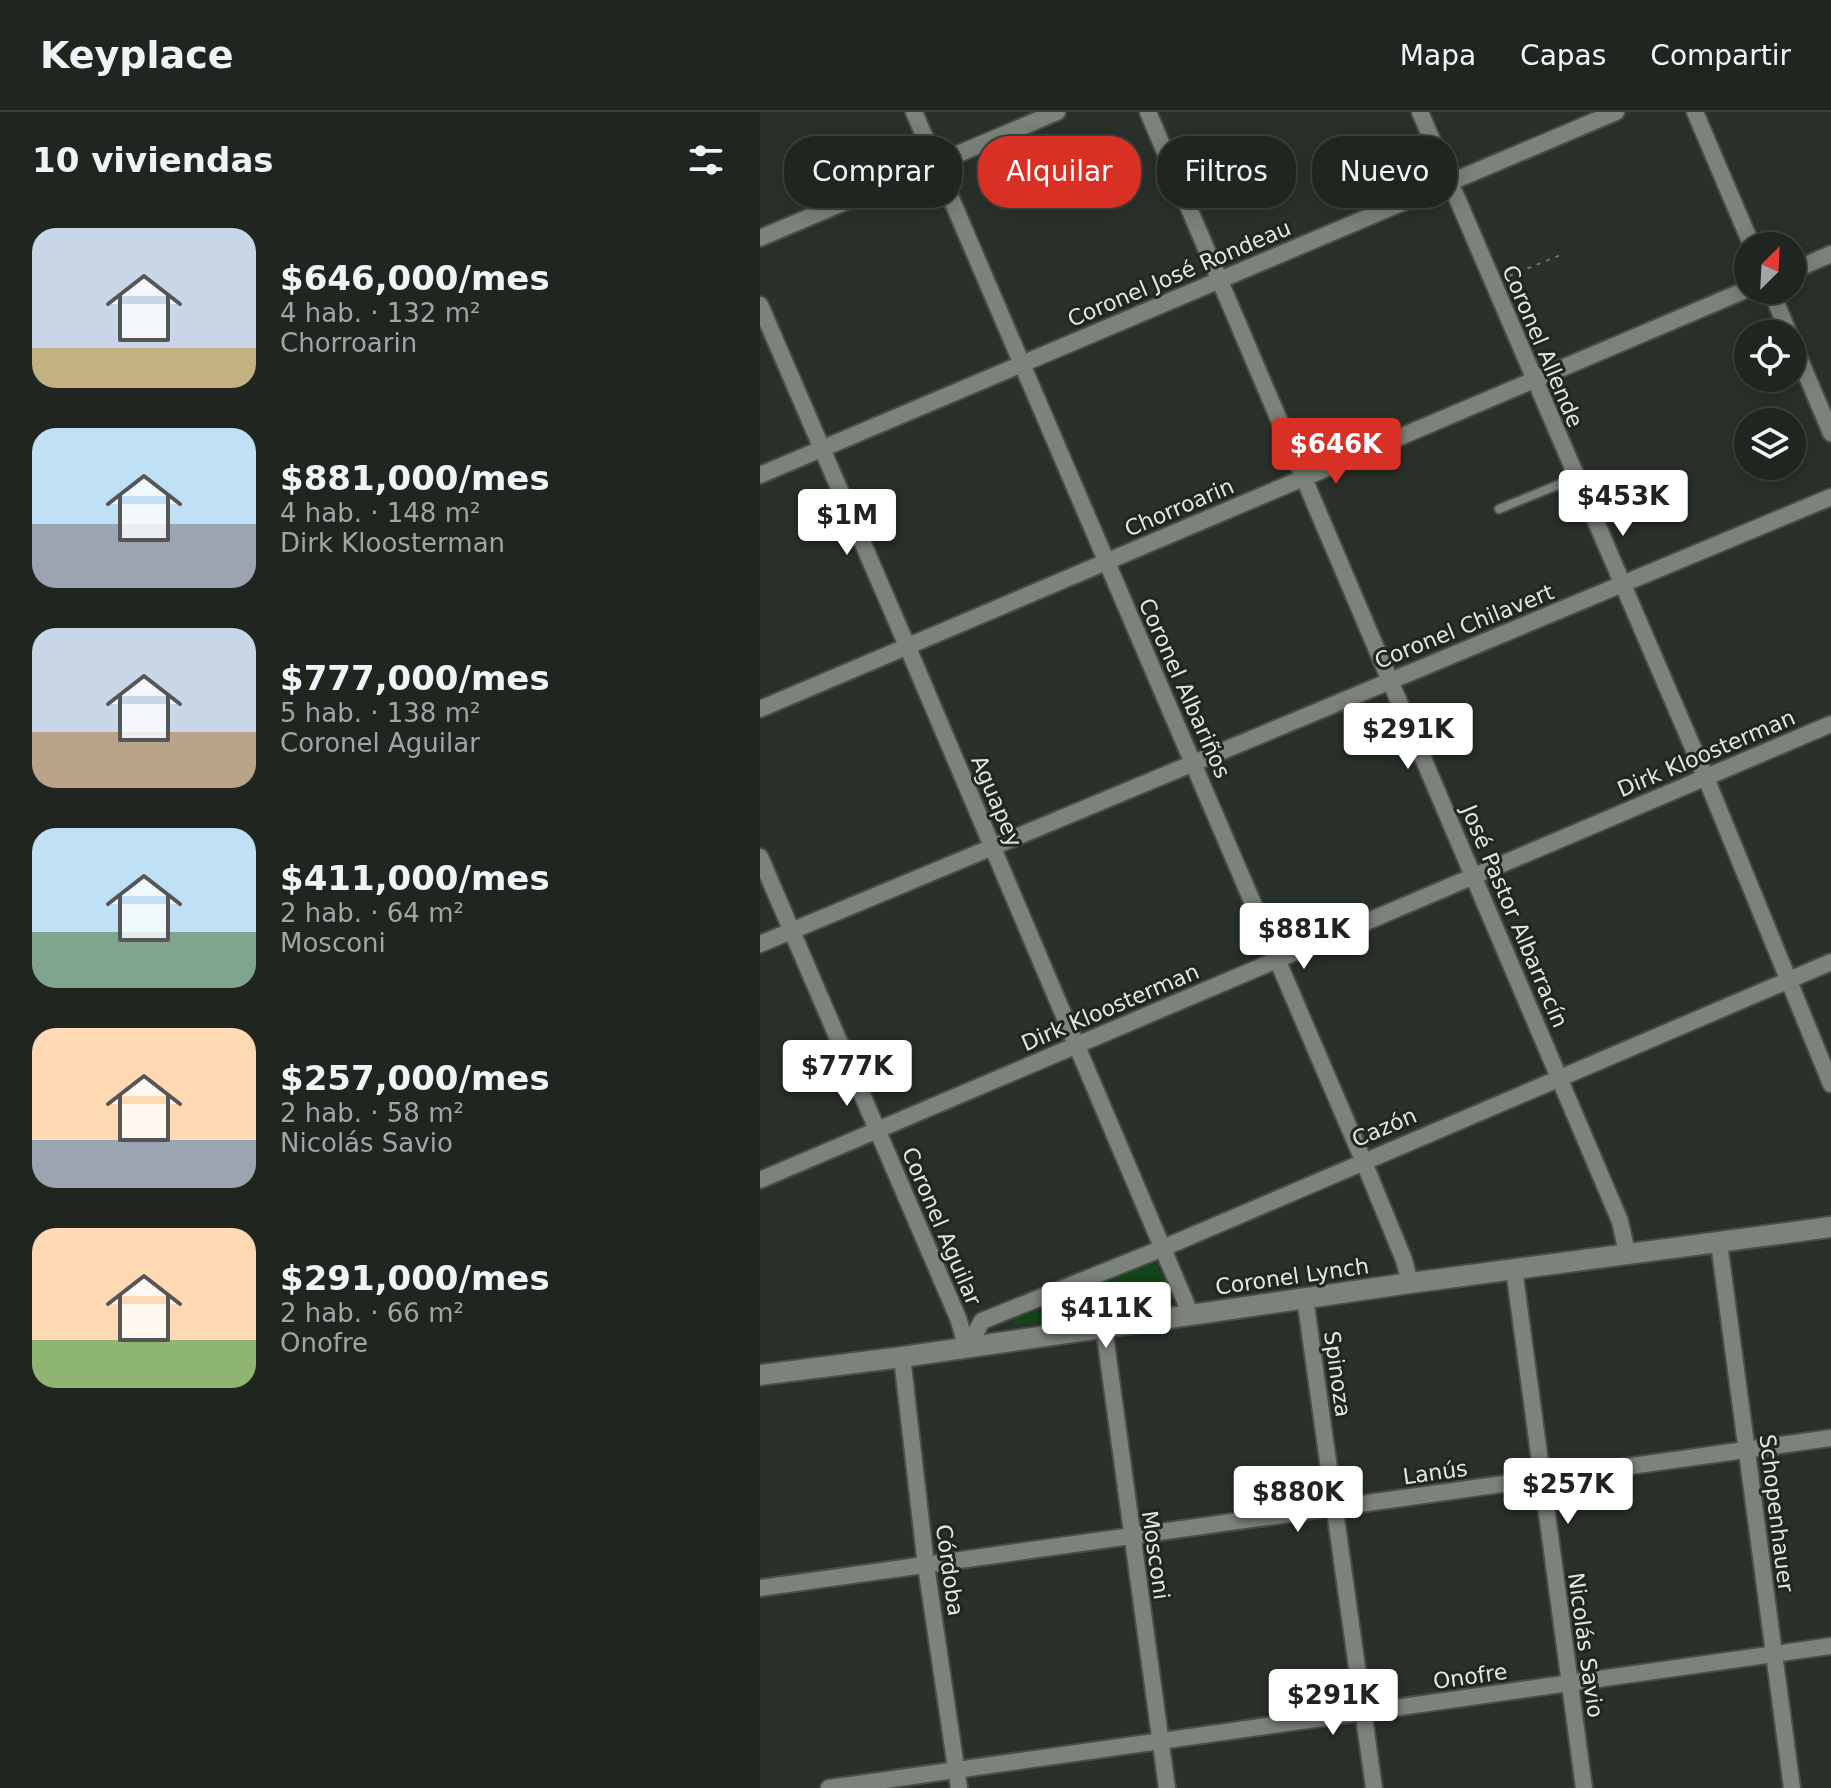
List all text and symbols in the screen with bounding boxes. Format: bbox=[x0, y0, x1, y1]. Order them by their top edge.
text: Keyplace bbox=[40, 33, 234, 77]
text: Mapa bbox=[1400, 39, 1476, 72]
text: Capas bbox=[1520, 39, 1606, 72]
text: Compartir bbox=[1650, 39, 1791, 72]
chip: Comprar bbox=[784, 136, 962, 208]
chip: Alquilar bbox=[978, 136, 1141, 208]
chip: Filtros bbox=[1157, 136, 1296, 208]
chip: Nuevo bbox=[1312, 136, 1457, 208]
icon: filters bbox=[684, 138, 728, 182]
text: 10 viviendas bbox=[32, 140, 274, 180]
street label: Coronel José Rondeau bbox=[1064, 215, 1295, 332]
north arrow bbox=[1734, 232, 1806, 304]
map controls bbox=[1734, 232, 1806, 480]
text: $646,000/mes bbox=[280, 258, 550, 298]
icon: home bbox=[96, 260, 192, 356]
street label: Coronel Allende bbox=[1497, 261, 1588, 431]
text: 4 hab. · 132 m² bbox=[280, 298, 480, 328]
button: locate bbox=[1734, 320, 1806, 392]
text: Chorroarin bbox=[280, 328, 417, 358]
button: layers bbox=[1734, 408, 1806, 480]
pin: $646K bbox=[1280, 418, 1392, 486]
text: $646K bbox=[1290, 429, 1382, 459]
text: $881,000/mes bbox=[280, 458, 550, 498]
icon: home bbox=[96, 460, 192, 556]
pin: $453K bbox=[1567, 470, 1679, 538]
street label: Chorroarin bbox=[1121, 473, 1237, 542]
text: $453K bbox=[1577, 481, 1669, 511]
pin: $1M bbox=[808, 489, 886, 557]
text: 4 hab. · 148 m² bbox=[280, 498, 480, 528]
text: $1M bbox=[816, 500, 878, 530]
text: Dirk Kloosterman bbox=[280, 528, 505, 558]
street label: Coronel Chilavert bbox=[1371, 579, 1558, 674]
street label: Coronel Albariños bbox=[1134, 594, 1235, 782]
text: $777,000/mes bbox=[280, 658, 550, 698]
icon: home bbox=[96, 660, 192, 756]
text: 5 hab. · 138 m² bbox=[280, 698, 480, 728]
pin: $291K bbox=[1352, 703, 1464, 771]
street label: Dirk Kloosterman bbox=[1614, 705, 1799, 802]
text: $291K bbox=[1362, 714, 1454, 744]
text: Coronel Aguilar bbox=[280, 728, 480, 758]
street label: Aguapey bbox=[966, 752, 1027, 851]
street label: José Pastor Albarracín bbox=[1456, 799, 1573, 1031]
text: $411,000/mes bbox=[280, 858, 550, 898]
icon: home bbox=[96, 860, 192, 956]
text: 2 hab. · 64 m² bbox=[280, 898, 464, 928]
pin: $881K bbox=[1248, 903, 1360, 971]
text: $881K bbox=[1258, 914, 1350, 944]
text: Mosconi bbox=[280, 928, 386, 958]
street label: Dirk Kloosterman bbox=[1018, 959, 1203, 1056]
pin: $777K bbox=[791, 1040, 903, 1108]
text: $777K bbox=[801, 1051, 893, 1081]
text: $257,000/mes bbox=[280, 1058, 550, 1098]
icon: home bbox=[96, 1060, 192, 1156]
text: 2 hab. · 58 m² bbox=[280, 1098, 464, 1128]
street label: Cazón bbox=[1348, 1103, 1420, 1152]
text: Nicolás Savio bbox=[280, 1128, 453, 1158]
street label: Coronel Aguilar bbox=[897, 1143, 986, 1310]
street label: Coronel Lynch bbox=[1214, 1253, 1370, 1300]
text: $291,000/mes bbox=[280, 1258, 550, 1298]
icon: home bbox=[96, 1260, 192, 1356]
pin: $411K bbox=[1050, 1282, 1162, 1350]
text: $411K bbox=[1060, 1293, 1152, 1323]
text: 2 hab. · 66 m² bbox=[280, 1298, 464, 1328]
text: Onofre bbox=[280, 1328, 368, 1358]
street label: Spinoza bbox=[1319, 1330, 1356, 1419]
street label: Schopenhauer bbox=[1754, 1433, 1799, 1594]
street label: Lanús bbox=[1401, 1456, 1469, 1489]
pin: $257K bbox=[1512, 1458, 1624, 1526]
pin: $880K bbox=[1242, 1466, 1354, 1534]
text: $257K bbox=[1522, 1469, 1614, 1499]
text: $880K bbox=[1252, 1477, 1344, 1507]
street label: Mosconi bbox=[1137, 1509, 1174, 1601]
street label: Córdoba bbox=[931, 1523, 968, 1618]
street label: Nicolás Savio bbox=[1563, 1571, 1608, 1719]
street label: Onofre bbox=[1431, 1659, 1509, 1694]
pin: $291K bbox=[1277, 1669, 1389, 1737]
text: $291K bbox=[1287, 1680, 1379, 1710]

